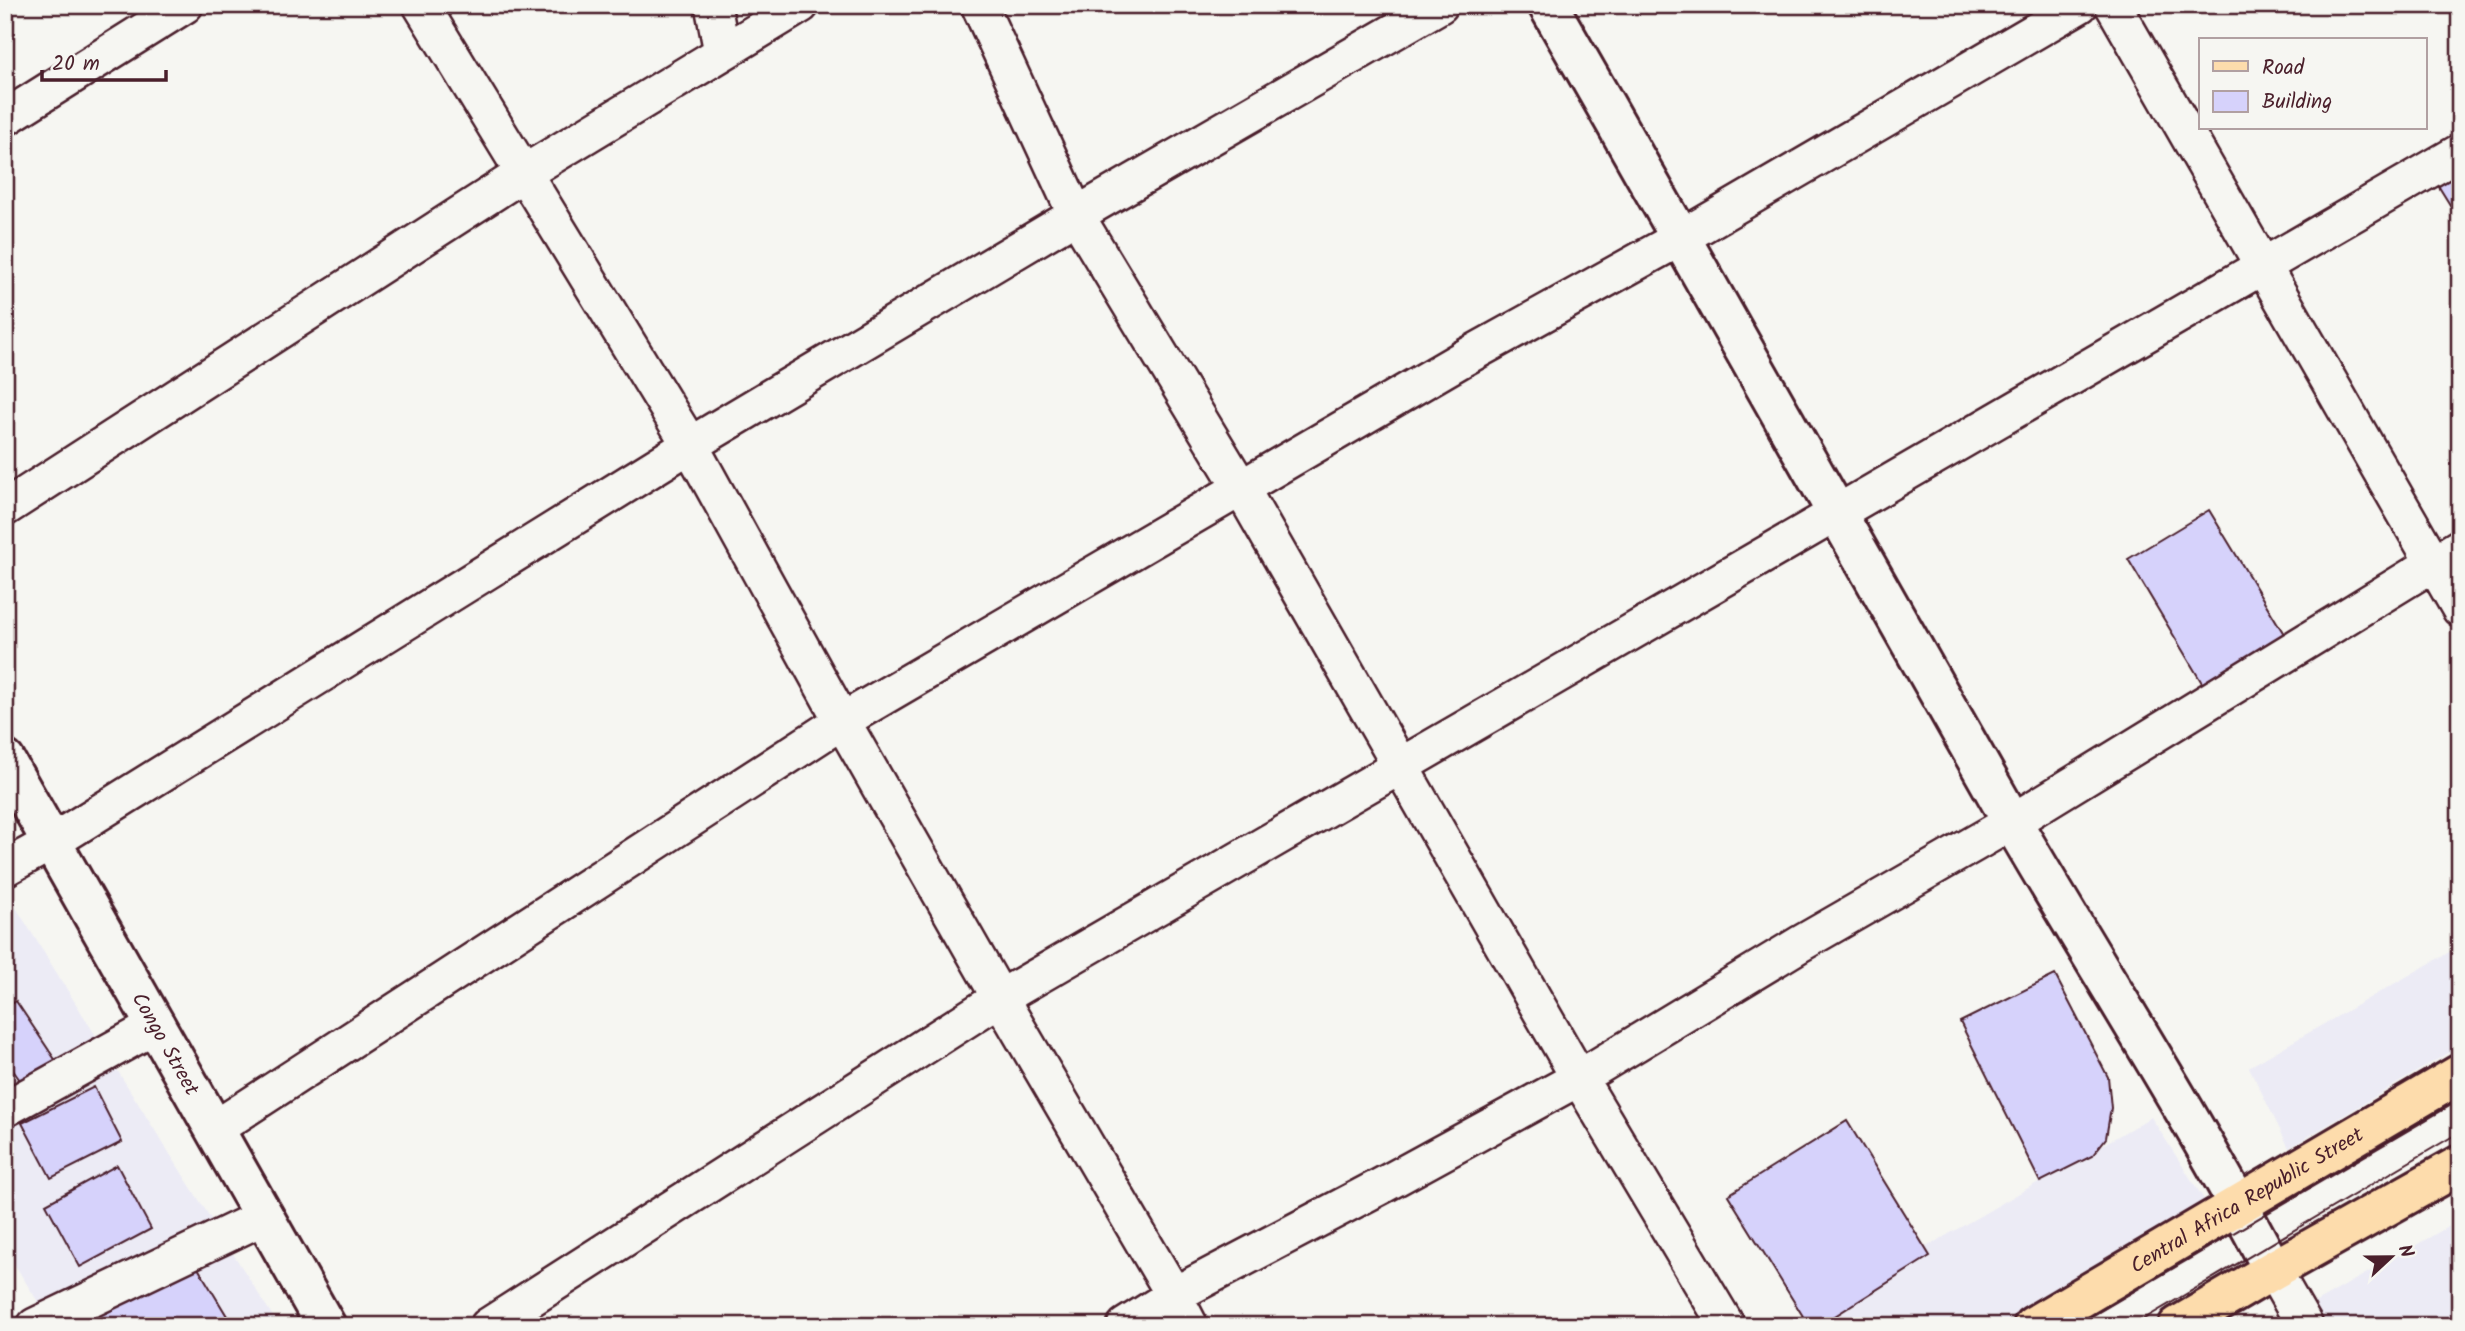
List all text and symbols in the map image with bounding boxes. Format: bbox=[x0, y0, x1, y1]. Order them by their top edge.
scale bar bbox=[42, 38, 166, 82]
legend bbox=[2199, 38, 2426, 130]
text: 20 m bbox=[52, 48, 100, 81]
text: Road bbox=[2262, 52, 2305, 85]
text: Building bbox=[2262, 86, 2332, 119]
street label: Congo Street bbox=[122, 986, 208, 1103]
street label: Central Africa Republic Street bbox=[2124, 1119, 2371, 1283]
north arrow bbox=[2356, 1222, 2426, 1292]
text: N bbox=[2389, 1240, 2421, 1263]

